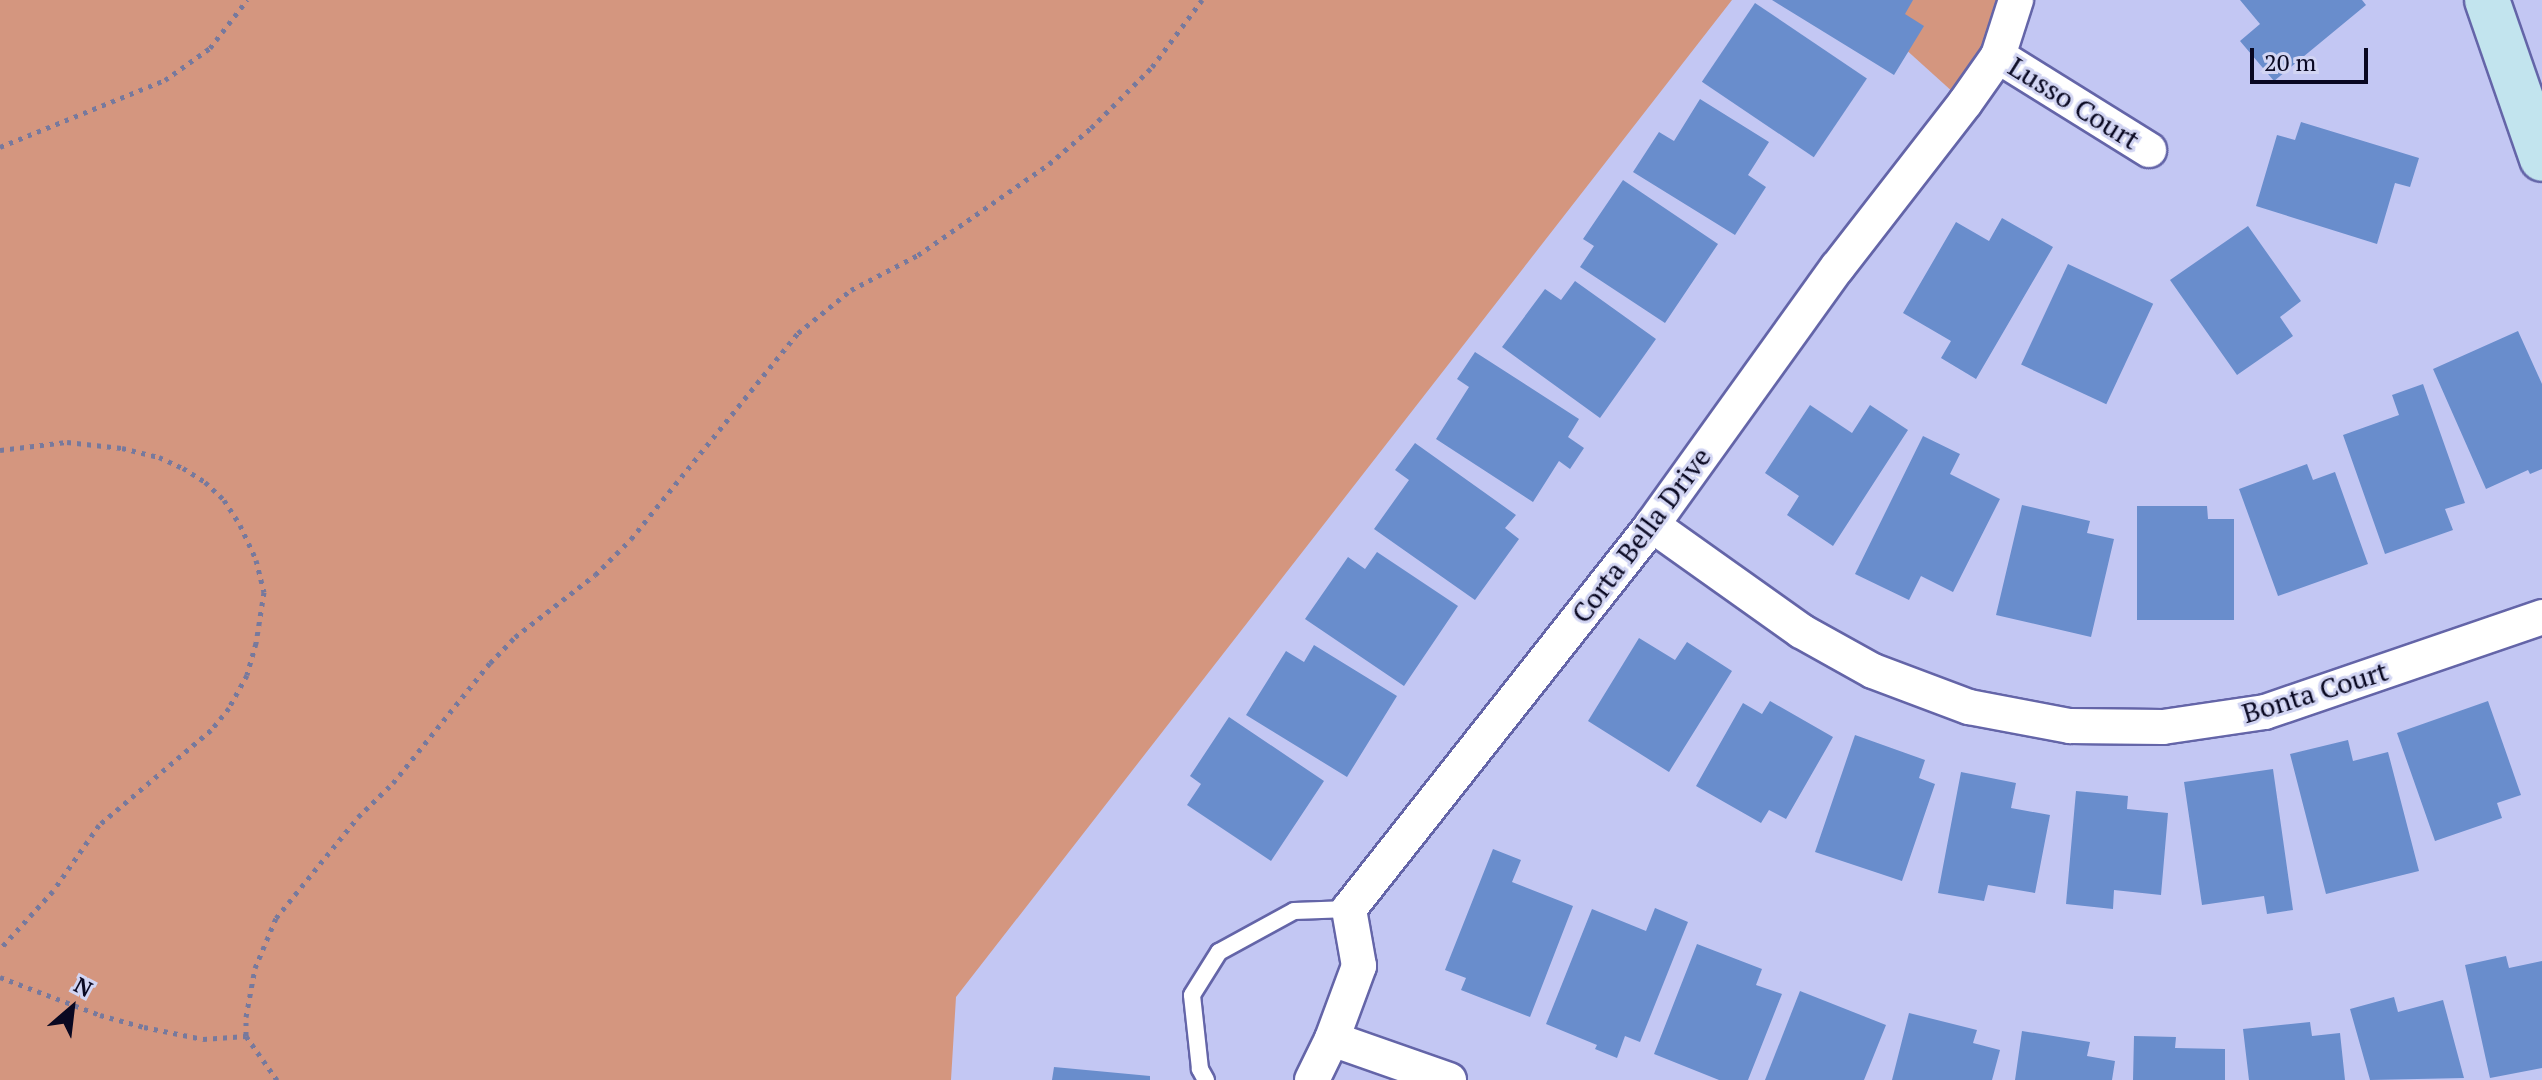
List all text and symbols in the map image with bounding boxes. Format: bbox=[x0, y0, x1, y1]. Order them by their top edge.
scale bar bbox=[2254, 32, 2372, 82]
text: 20 m bbox=[2264, 46, 2316, 78]
street label: Lusso Court bbox=[2002, 50, 2146, 156]
street label: Corta Bella Drive bbox=[1564, 441, 1718, 629]
street label: Bonta Court bbox=[2238, 654, 2392, 730]
north arrow bbox=[32, 968, 112, 1048]
text: N bbox=[69, 970, 98, 1003]

